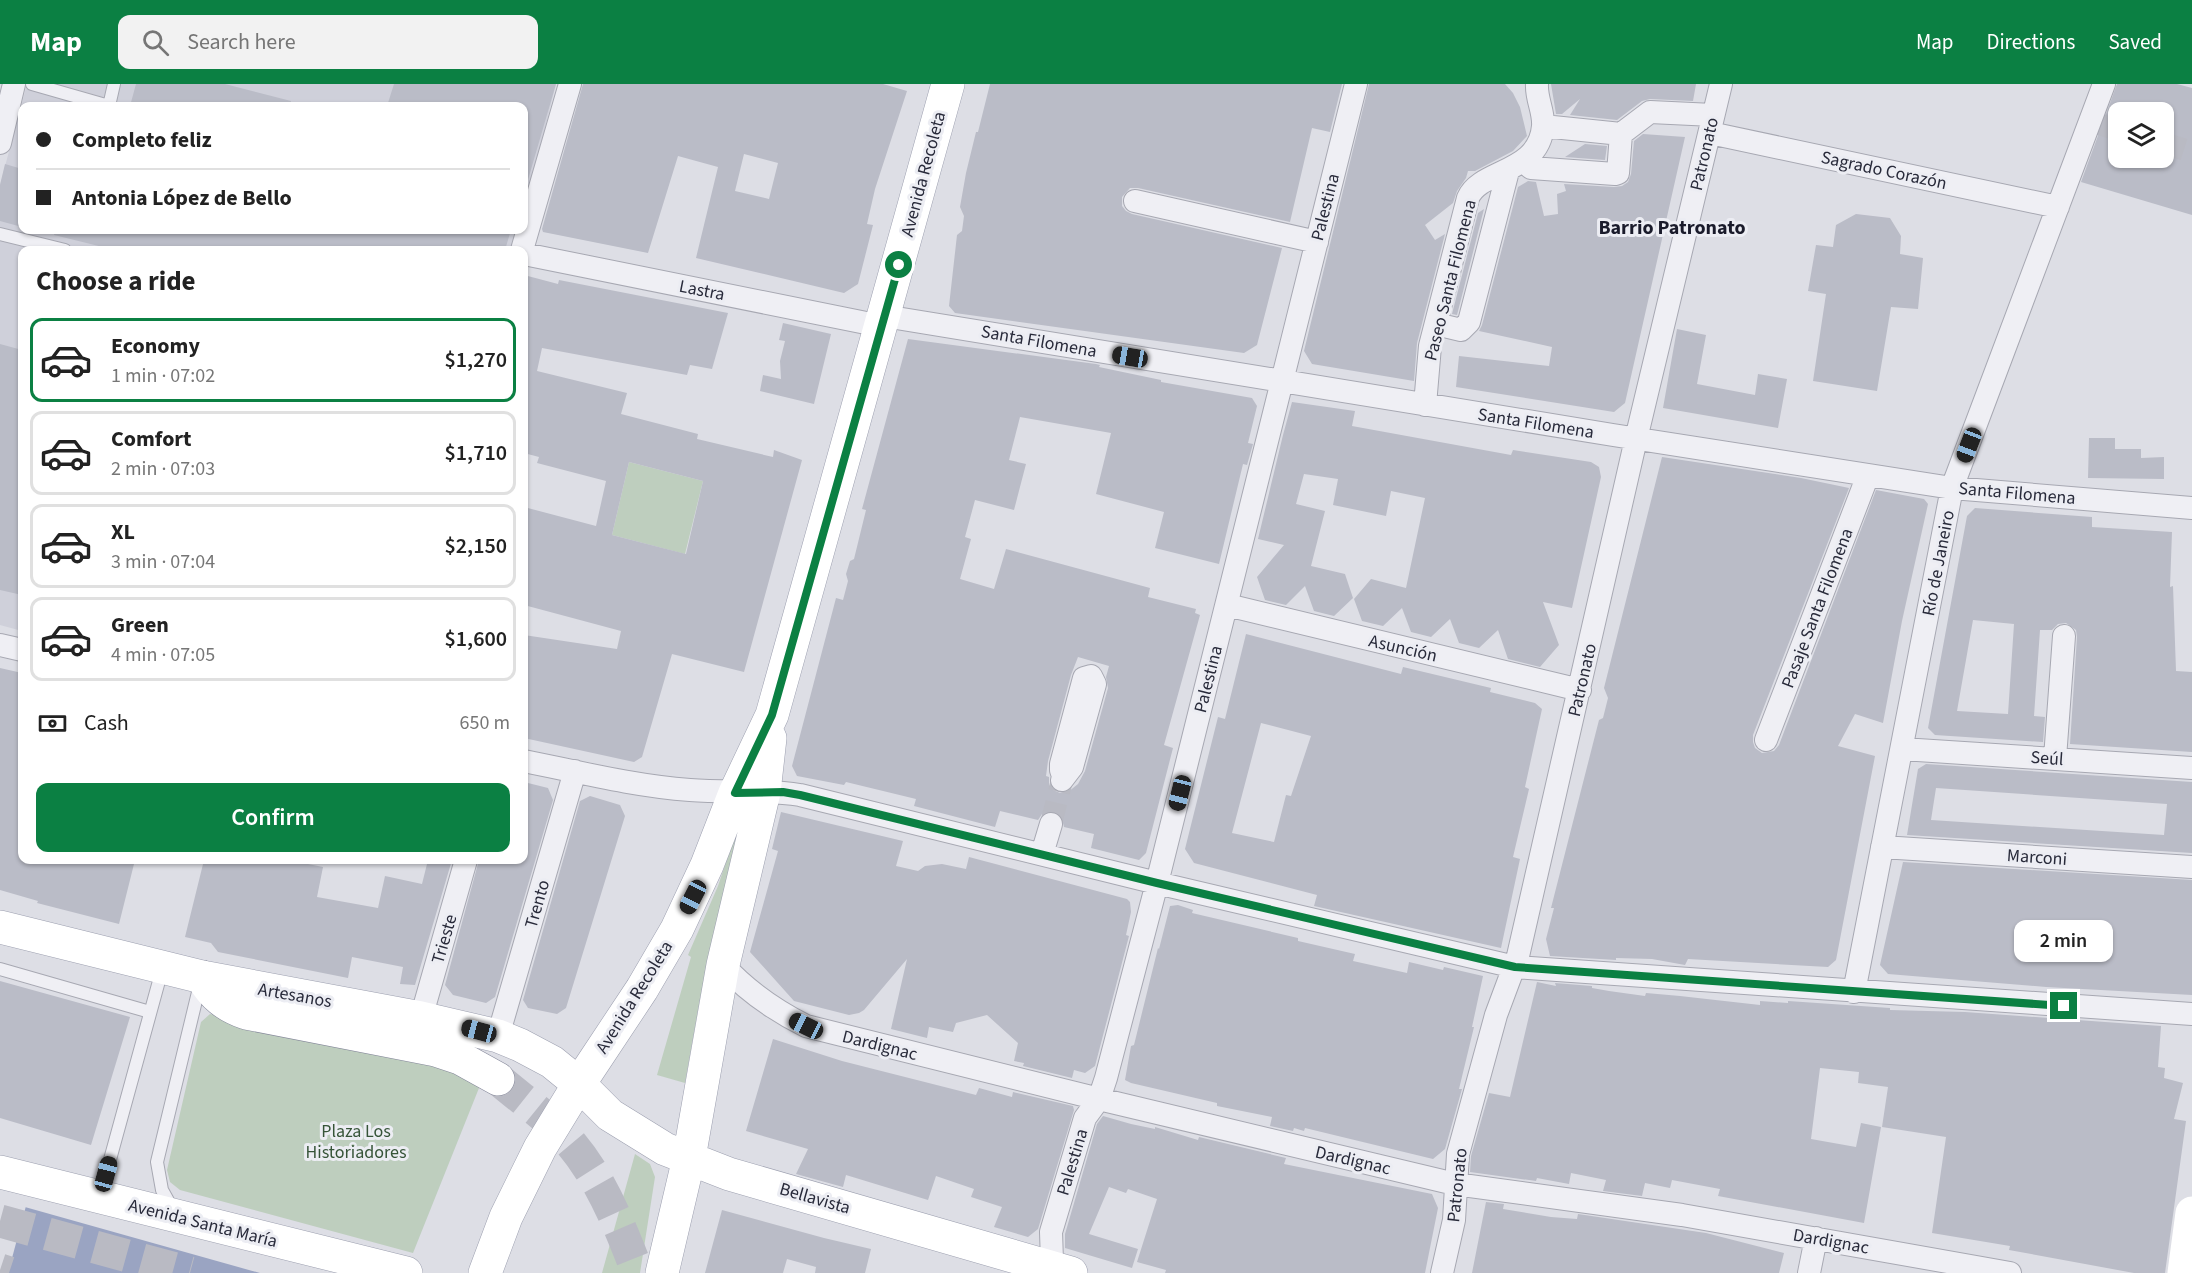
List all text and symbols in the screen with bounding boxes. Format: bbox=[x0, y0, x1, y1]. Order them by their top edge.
search box bbox=[118, 15, 538, 69]
text: Map bbox=[30, 22, 82, 62]
icon: search bbox=[139, 26, 172, 59]
text: Search here bbox=[187, 26, 296, 58]
text: Map bbox=[1916, 27, 1954, 57]
text: Directions bbox=[1987, 27, 2075, 57]
text: Saved bbox=[2108, 27, 2162, 57]
map controls bbox=[2108, 102, 2174, 168]
button: layers bbox=[2108, 102, 2174, 168]
street label: Avenida Recoleta bbox=[895, 109, 952, 239]
street label: Patronato bbox=[1684, 115, 1725, 193]
text: Completo feliz bbox=[72, 124, 212, 156]
street label: Sagrado Corazón bbox=[1819, 145, 1949, 196]
street label: Palestina bbox=[1305, 171, 1346, 243]
text: Antonia López de Bello bbox=[72, 182, 292, 214]
street label: Paseo Santa Filomena bbox=[1418, 197, 1483, 364]
district label: Barrio Patronato bbox=[1598, 214, 1746, 242]
route start bbox=[885, 251, 912, 278]
text: Choose a ride bbox=[36, 262, 196, 301]
street label: Lastra bbox=[677, 274, 727, 307]
street label: Santa Filomena bbox=[979, 319, 1099, 364]
text: Economy bbox=[111, 330, 200, 362]
icon: car bbox=[39, 333, 93, 387]
text: $1,270 bbox=[445, 344, 507, 376]
car bbox=[1111, 345, 1149, 369]
text: 1 min · 07:02 bbox=[111, 362, 215, 390]
street label: Santa Filomena bbox=[1476, 402, 1596, 445]
text: Comfort bbox=[111, 423, 192, 455]
car bbox=[1954, 425, 1984, 465]
icon: car bbox=[39, 426, 93, 480]
text: $1,710 bbox=[445, 437, 507, 469]
text: 2 min · 07:03 bbox=[111, 455, 215, 483]
street label: Santa Filomena bbox=[1957, 476, 2076, 511]
street label: Río de Janeiro bbox=[1916, 508, 1961, 618]
text: XL bbox=[111, 516, 135, 548]
icon: car bbox=[39, 519, 93, 573]
street label: Pasaje Santa Filomena bbox=[1775, 525, 1859, 692]
text: $2,150 bbox=[445, 530, 507, 562]
text: 3 min · 07:04 bbox=[111, 548, 215, 576]
text: Green bbox=[111, 609, 169, 641]
icon: car bbox=[39, 612, 93, 666]
text: $1,600 bbox=[445, 623, 507, 655]
street label: Asunción bbox=[1366, 628, 1440, 668]
text: 4 min · 07:05 bbox=[111, 641, 215, 669]
street label: Patronato bbox=[1562, 641, 1603, 719]
street label: Palestina bbox=[1188, 643, 1229, 715]
icon: cash bbox=[36, 707, 69, 740]
text: Cash bbox=[84, 707, 129, 739]
text: 650 m bbox=[460, 709, 510, 737]
street label: Seúl bbox=[2030, 745, 2064, 772]
car bbox=[1167, 773, 1193, 813]
button: Confirm bbox=[36, 783, 510, 852]
street label: Marconi bbox=[2006, 843, 2068, 872]
street label: Trento bbox=[519, 877, 556, 931]
car bbox=[677, 877, 709, 917]
street label: Trieste bbox=[426, 911, 463, 967]
callout: 2 min bbox=[2014, 919, 2114, 961]
text: 2 min bbox=[2040, 927, 2087, 955]
street label: Avenida Recoleta bbox=[590, 936, 679, 1058]
street label: Artesanos bbox=[256, 977, 334, 1014]
route end bbox=[2050, 992, 2077, 1019]
car bbox=[786, 1010, 826, 1042]
car bbox=[459, 1018, 499, 1044]
street label: Dardignac bbox=[840, 1024, 920, 1067]
park label: Plaza Los Historiadores bbox=[306, 1119, 406, 1165]
street label: Palestina bbox=[1050, 1126, 1094, 1199]
street label: Dardignac bbox=[1313, 1140, 1393, 1181]
street label: Patronato bbox=[1441, 1147, 1474, 1223]
car bbox=[93, 1154, 119, 1194]
street label: Bellavista bbox=[777, 1176, 853, 1220]
street label: Avenida Santa María bbox=[126, 1193, 280, 1254]
street label: Dardignac bbox=[1791, 1223, 1871, 1260]

